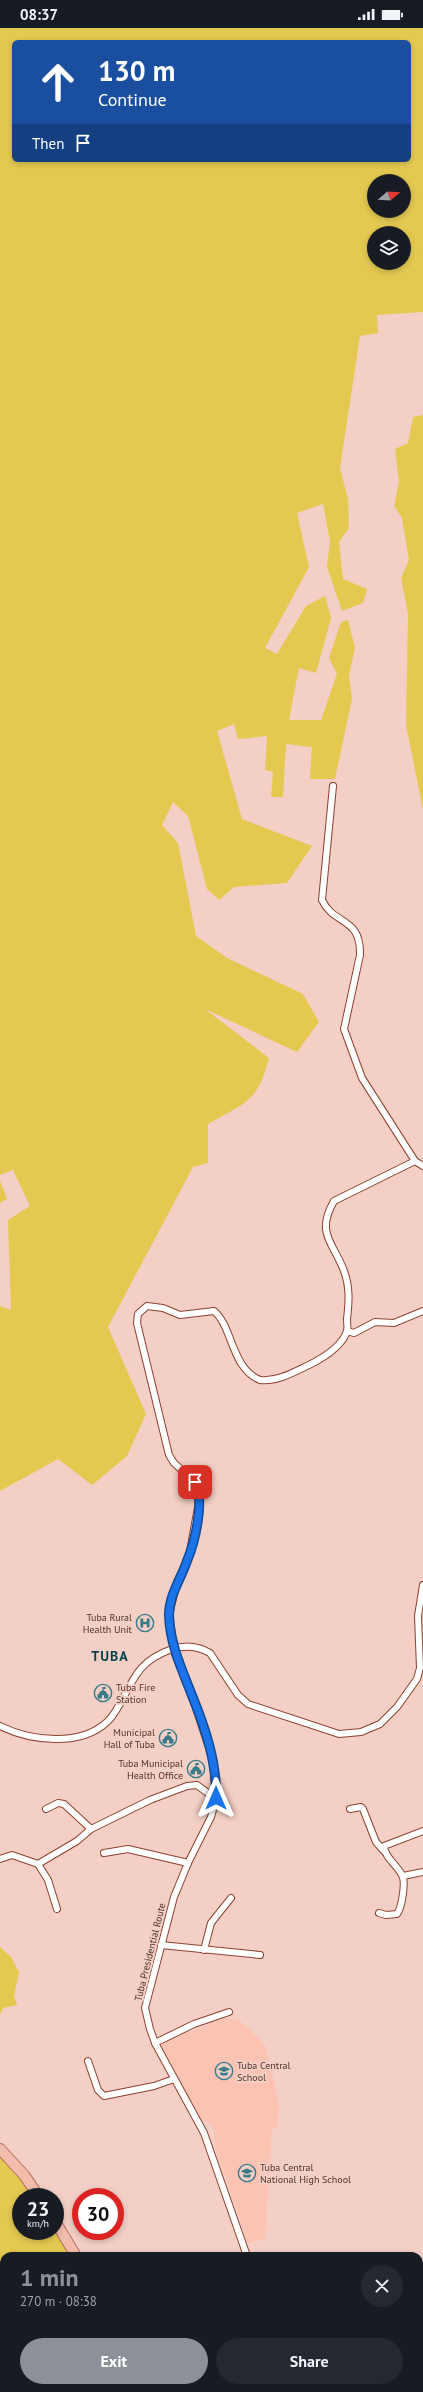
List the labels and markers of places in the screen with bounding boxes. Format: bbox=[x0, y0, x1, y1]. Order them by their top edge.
pin bbox=[178, 1465, 212, 1499]
place label: Tuba Rural Health Unit bbox=[83, 1611, 133, 1636]
hospital icon: Tuba Rural Health Unit bbox=[135, 1613, 155, 1633]
place label: Tuba Fire Station bbox=[116, 1681, 155, 1706]
public building icon: Tuba Fire Station bbox=[93, 1683, 113, 1703]
place label: Municipal Hall of Tuba bbox=[104, 1726, 155, 1751]
public building icon: Municipal Hall of Tuba bbox=[158, 1728, 178, 1748]
place label: Tuba Municipal Health Office bbox=[118, 1757, 183, 1782]
public building icon: Tuba Municipal Health Office bbox=[186, 1759, 206, 1779]
place label: Tuba Central School bbox=[237, 2059, 291, 2084]
school or university icon: Tuba Central School bbox=[214, 2061, 234, 2081]
place label: Tuba Central National High School bbox=[260, 2161, 351, 2186]
school or university icon: Tuba Central National High School bbox=[237, 2163, 257, 2183]

